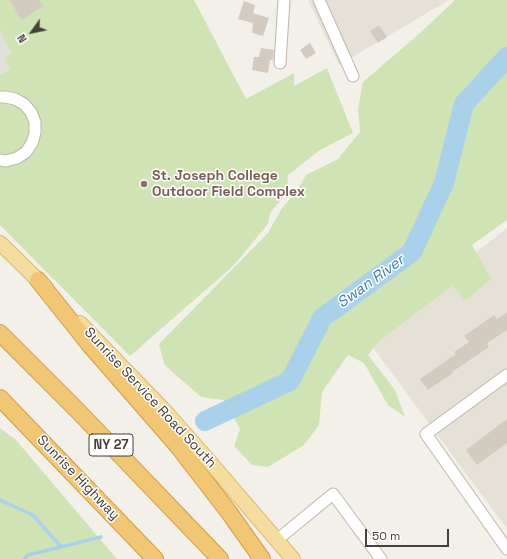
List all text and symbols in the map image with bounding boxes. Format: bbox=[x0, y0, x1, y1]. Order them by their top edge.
north arrow bbox=[12, 12, 52, 52]
text: N bbox=[14, 32, 30, 45]
place label: St. Joseph College Outdoor Field Complex bbox=[152, 168, 305, 200]
marker: St. Joseph College Outdoor Field Complex bbox=[139, 179, 149, 189]
water label: Swan River bbox=[334, 252, 408, 312]
street label: Sunrise Service Road South bbox=[80, 324, 220, 472]
street label: Sunrise Highway bbox=[33, 432, 123, 524]
road number: NY 27 bbox=[89, 434, 133, 456]
scale bar bbox=[367, 521, 451, 547]
text: 50 m bbox=[372, 528, 400, 544]

